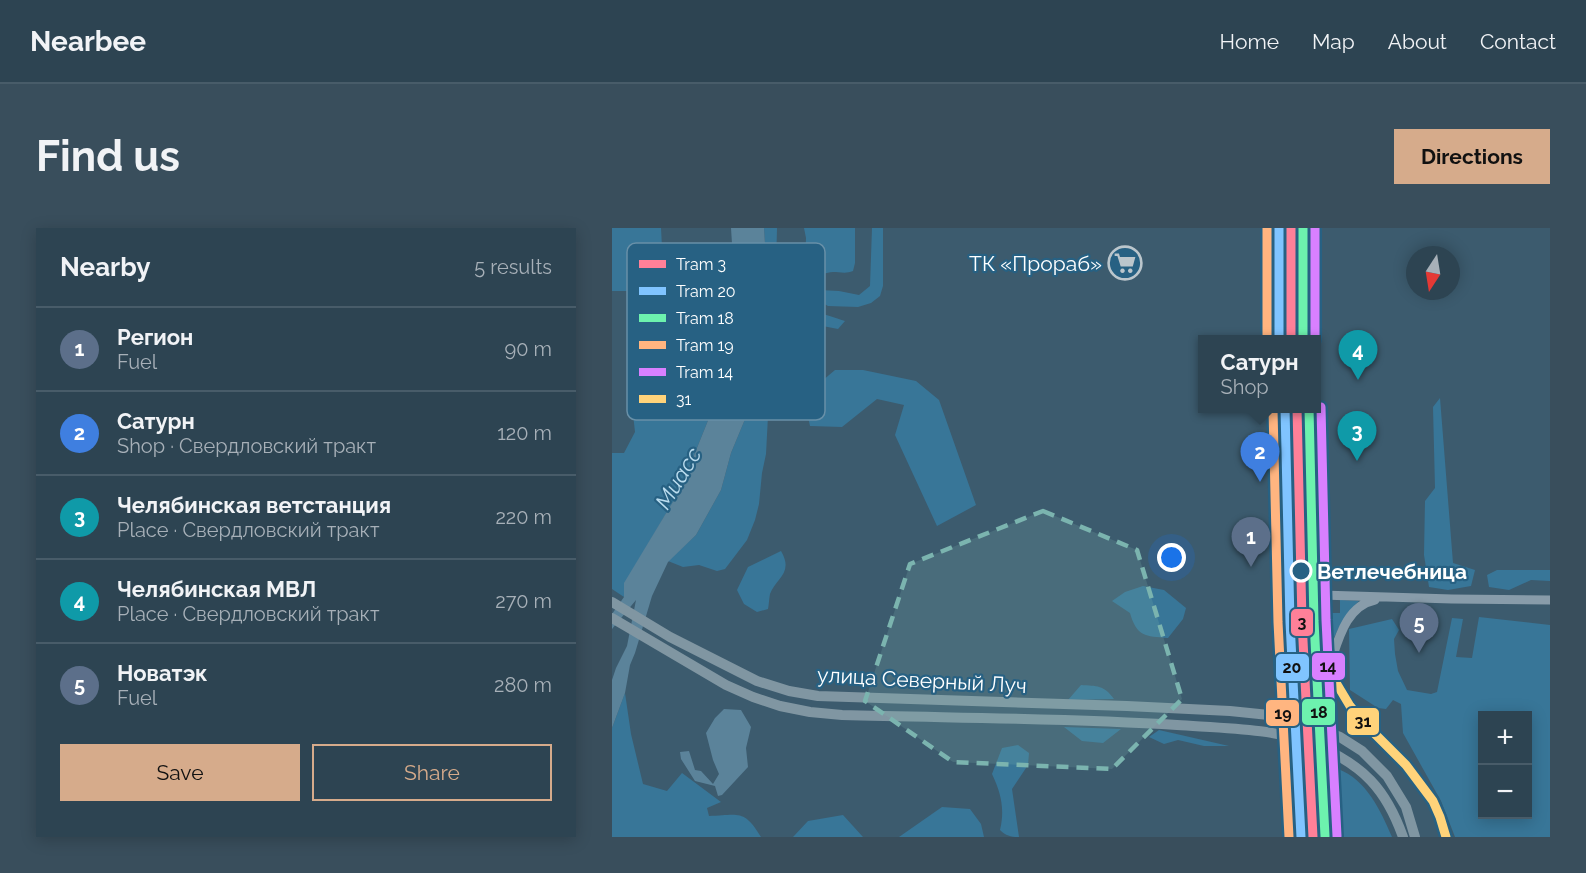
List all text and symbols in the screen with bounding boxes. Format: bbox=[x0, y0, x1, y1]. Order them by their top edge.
text: Nearbee bbox=[30, 25, 146, 58]
text: Home bbox=[1220, 29, 1279, 54]
text: Map bbox=[1312, 29, 1355, 54]
text: About bbox=[1388, 29, 1447, 54]
text: Contact bbox=[1480, 29, 1556, 54]
button: Directions bbox=[1394, 129, 1550, 184]
text: Find us bbox=[36, 132, 180, 181]
legend bbox=[627, 243, 825, 420]
supermarket icon: ТК «Прораб» bbox=[1107, 245, 1143, 281]
north arrow bbox=[1406, 246, 1460, 300]
place label: ТК «Прораб» bbox=[969, 251, 1102, 276]
text: Nearby bbox=[60, 252, 150, 282]
text: 5 results bbox=[474, 255, 552, 279]
text: Tram 3 bbox=[676, 255, 726, 274]
text: Tram 20 bbox=[676, 282, 736, 301]
text: Tram 18 bbox=[676, 309, 734, 328]
text: Регион bbox=[117, 324, 193, 350]
pin: 4 bbox=[1338, 330, 1378, 380]
popup bbox=[1198, 335, 1321, 413]
text: Tram 19 bbox=[676, 336, 734, 355]
text: 1 bbox=[75, 337, 84, 361]
text: 90 m bbox=[505, 337, 552, 361]
text: Сатурн bbox=[1221, 349, 1298, 375]
text: Fuel bbox=[117, 350, 157, 374]
text: Tram 14 bbox=[676, 363, 733, 382]
text: Shop bbox=[1221, 375, 1269, 399]
text: 31 bbox=[676, 390, 692, 409]
text: Сатурн bbox=[117, 408, 195, 434]
pin: 3 bbox=[1338, 412, 1376, 461]
text: 2 bbox=[74, 421, 85, 445]
text: 120 m bbox=[497, 421, 552, 445]
pin: 2 bbox=[1240, 432, 1280, 482]
text: Shop · Свердловский тракт bbox=[117, 434, 376, 458]
water label: Миасс bbox=[650, 442, 707, 514]
text: Челябинская ветстанция bbox=[117, 492, 391, 518]
text: 3 bbox=[74, 505, 85, 529]
text: 220 m bbox=[495, 505, 552, 529]
text: Place · Свердловский тракт bbox=[117, 518, 379, 542]
pin: 1 bbox=[1232, 518, 1270, 567]
your location bbox=[1157, 543, 1186, 572]
place label: Ветлечебница bbox=[1317, 559, 1467, 584]
marker: Ветлечебница bbox=[1290, 560, 1312, 582]
text: Челябинская МВЛ bbox=[117, 576, 316, 602]
text: 4 bbox=[74, 589, 85, 613]
text: 270 m bbox=[495, 589, 552, 613]
text: Place · Свердловский тракт bbox=[117, 602, 379, 626]
pin: 5 bbox=[1400, 604, 1438, 653]
line badge: 3 bbox=[1290, 608, 1314, 637]
text: 3 bbox=[1298, 613, 1307, 632]
line badge: 14 bbox=[1311, 652, 1346, 681]
line badge: 20 bbox=[1275, 653, 1310, 682]
text: 14 bbox=[1319, 657, 1337, 676]
text: 20 bbox=[1283, 658, 1302, 677]
text: Новатэк bbox=[117, 660, 208, 686]
street label: улица Северный Луч bbox=[817, 662, 1027, 698]
text: 5 bbox=[74, 673, 85, 697]
text: 280 m bbox=[494, 673, 552, 697]
text: Fuel bbox=[117, 686, 157, 710]
line badge: 18 bbox=[1301, 698, 1336, 726]
line badge: 19 bbox=[1265, 699, 1300, 727]
text: 18 bbox=[1310, 703, 1328, 722]
text: 19 bbox=[1274, 704, 1292, 723]
line badge: 31 bbox=[1346, 707, 1380, 736]
map controls bbox=[1478, 711, 1532, 819]
button: + bbox=[1478, 711, 1532, 765]
text: 31 bbox=[1355, 712, 1372, 731]
button: Save bbox=[60, 744, 300, 801]
button: Share bbox=[312, 744, 552, 801]
button: − bbox=[1478, 765, 1532, 819]

